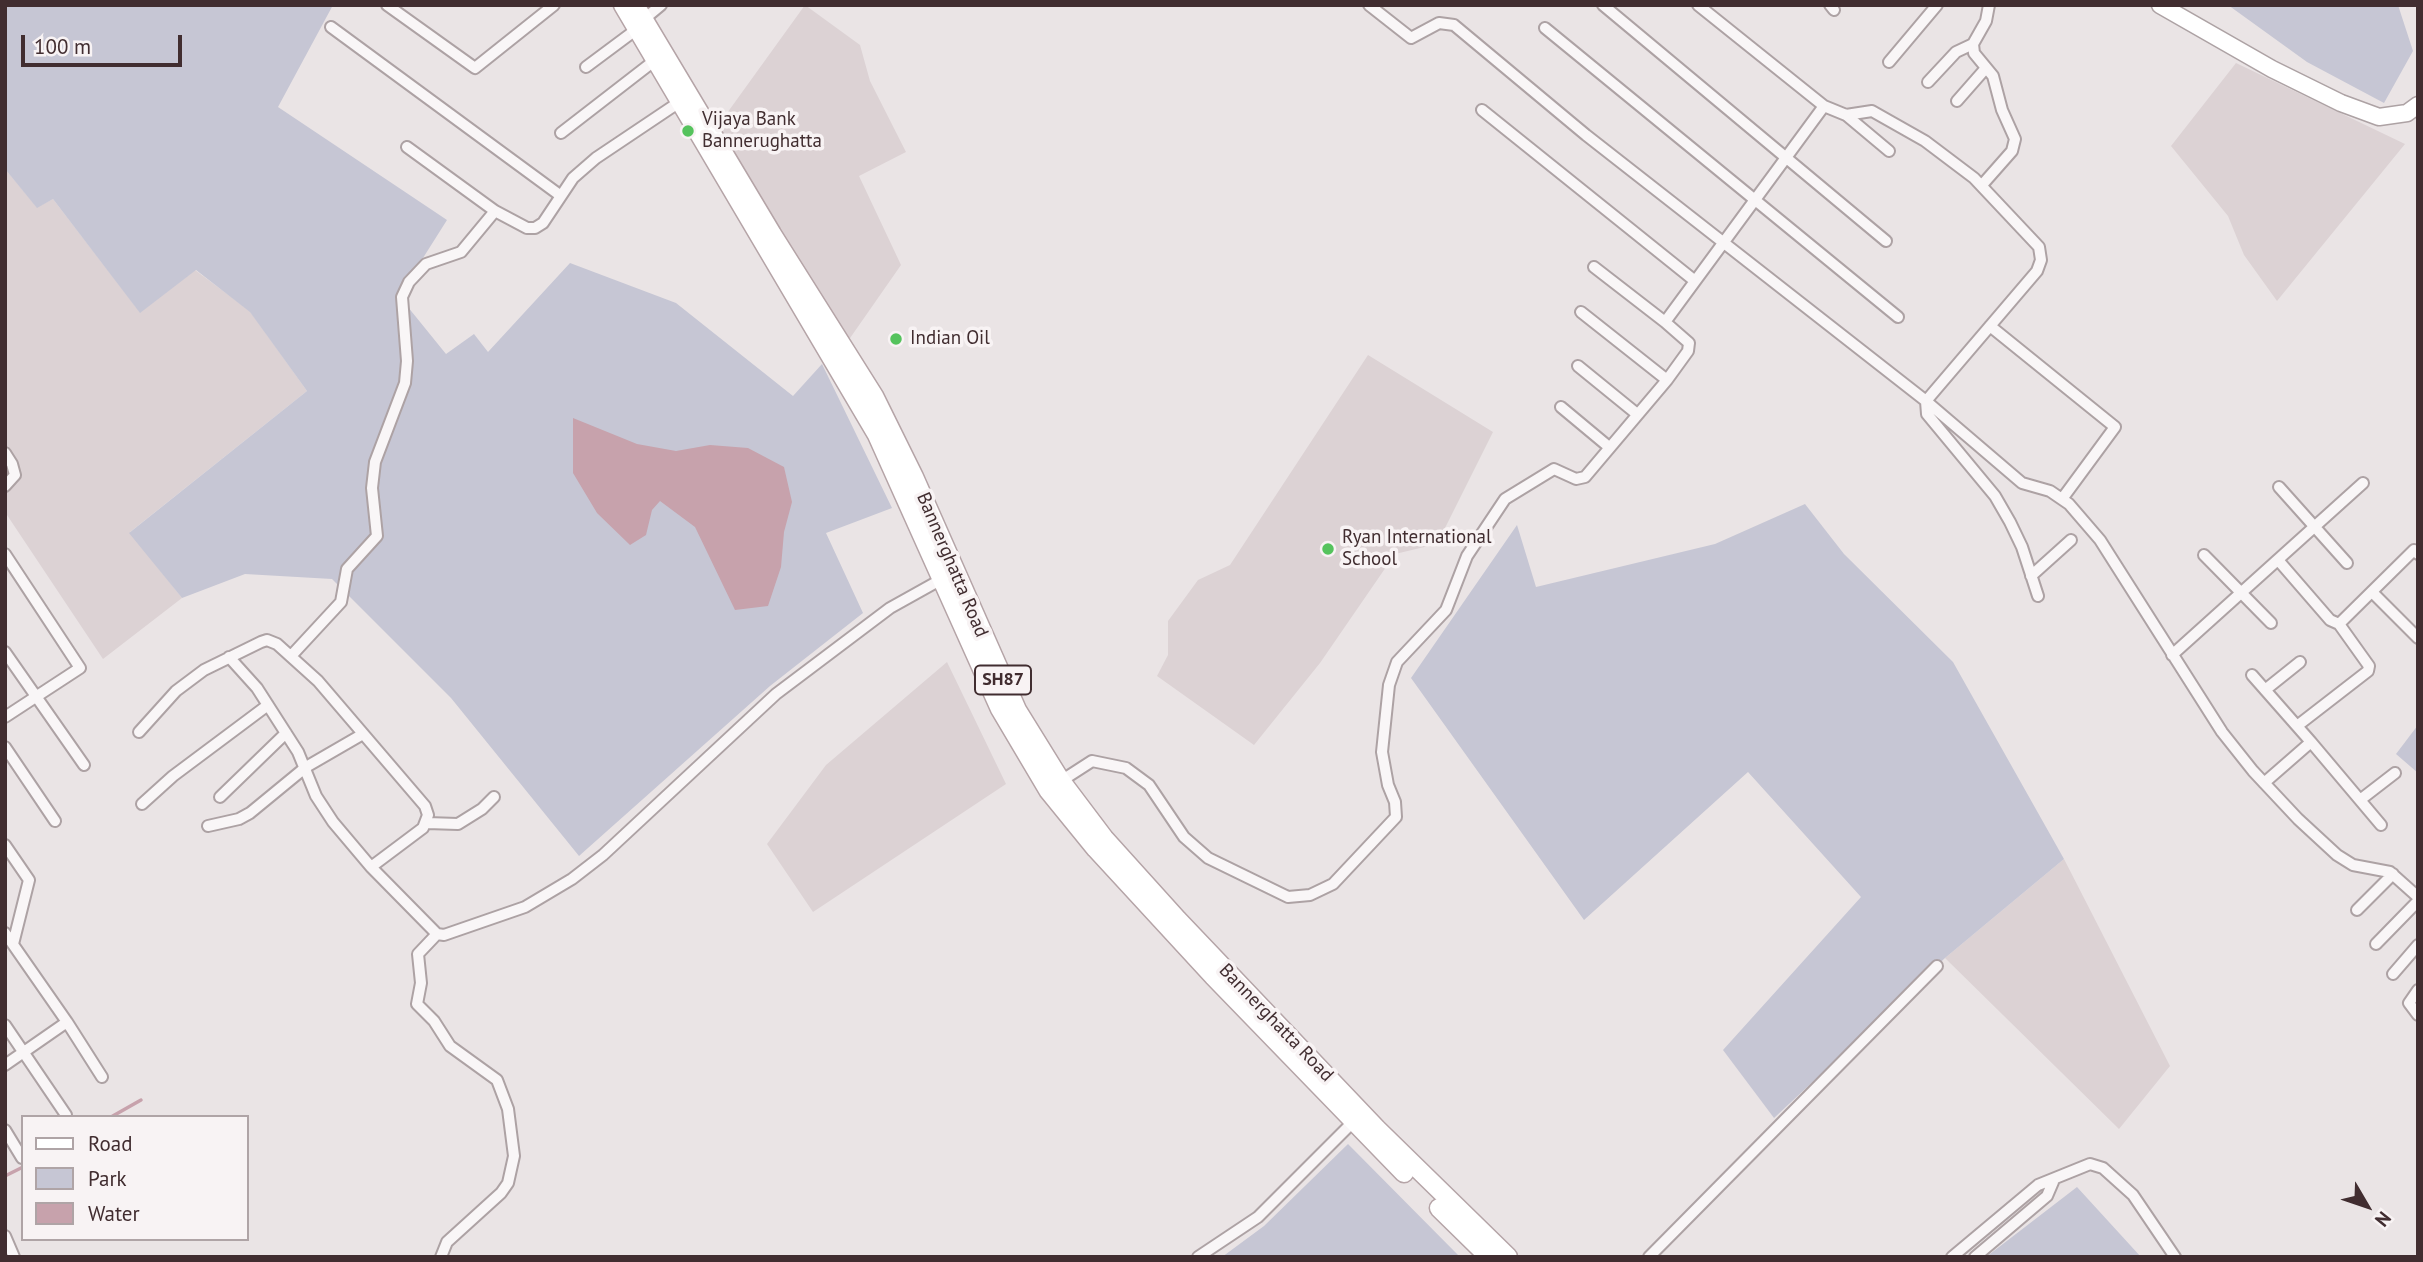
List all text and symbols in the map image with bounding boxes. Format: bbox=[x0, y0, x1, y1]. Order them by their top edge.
scale bar bbox=[24, 21, 186, 65]
text: 100 m bbox=[34, 33, 91, 60]
place label: Vijaya Bank Bannerughatta bbox=[702, 109, 822, 153]
marker: Vijaya Bank Bannerughatta bbox=[680, 123, 696, 139]
place label: Indian Oil bbox=[910, 328, 990, 350]
marker: Indian Oil bbox=[888, 331, 904, 347]
street label: Bannerghatta Road bbox=[911, 489, 993, 641]
place label: Ryan International School bbox=[1342, 527, 1492, 571]
marker: Ryan International School bbox=[1320, 541, 1336, 557]
road number: SH87 bbox=[975, 666, 1031, 694]
street label: Bannerghatta Road bbox=[1214, 959, 1338, 1087]
legend bbox=[21, 1115, 248, 1241]
text: Road bbox=[88, 1130, 132, 1157]
text: Park bbox=[88, 1165, 127, 1192]
north arrow bbox=[2332, 1171, 2402, 1241]
text: Water bbox=[88, 1200, 140, 1227]
text: N bbox=[2370, 1207, 2397, 1232]

